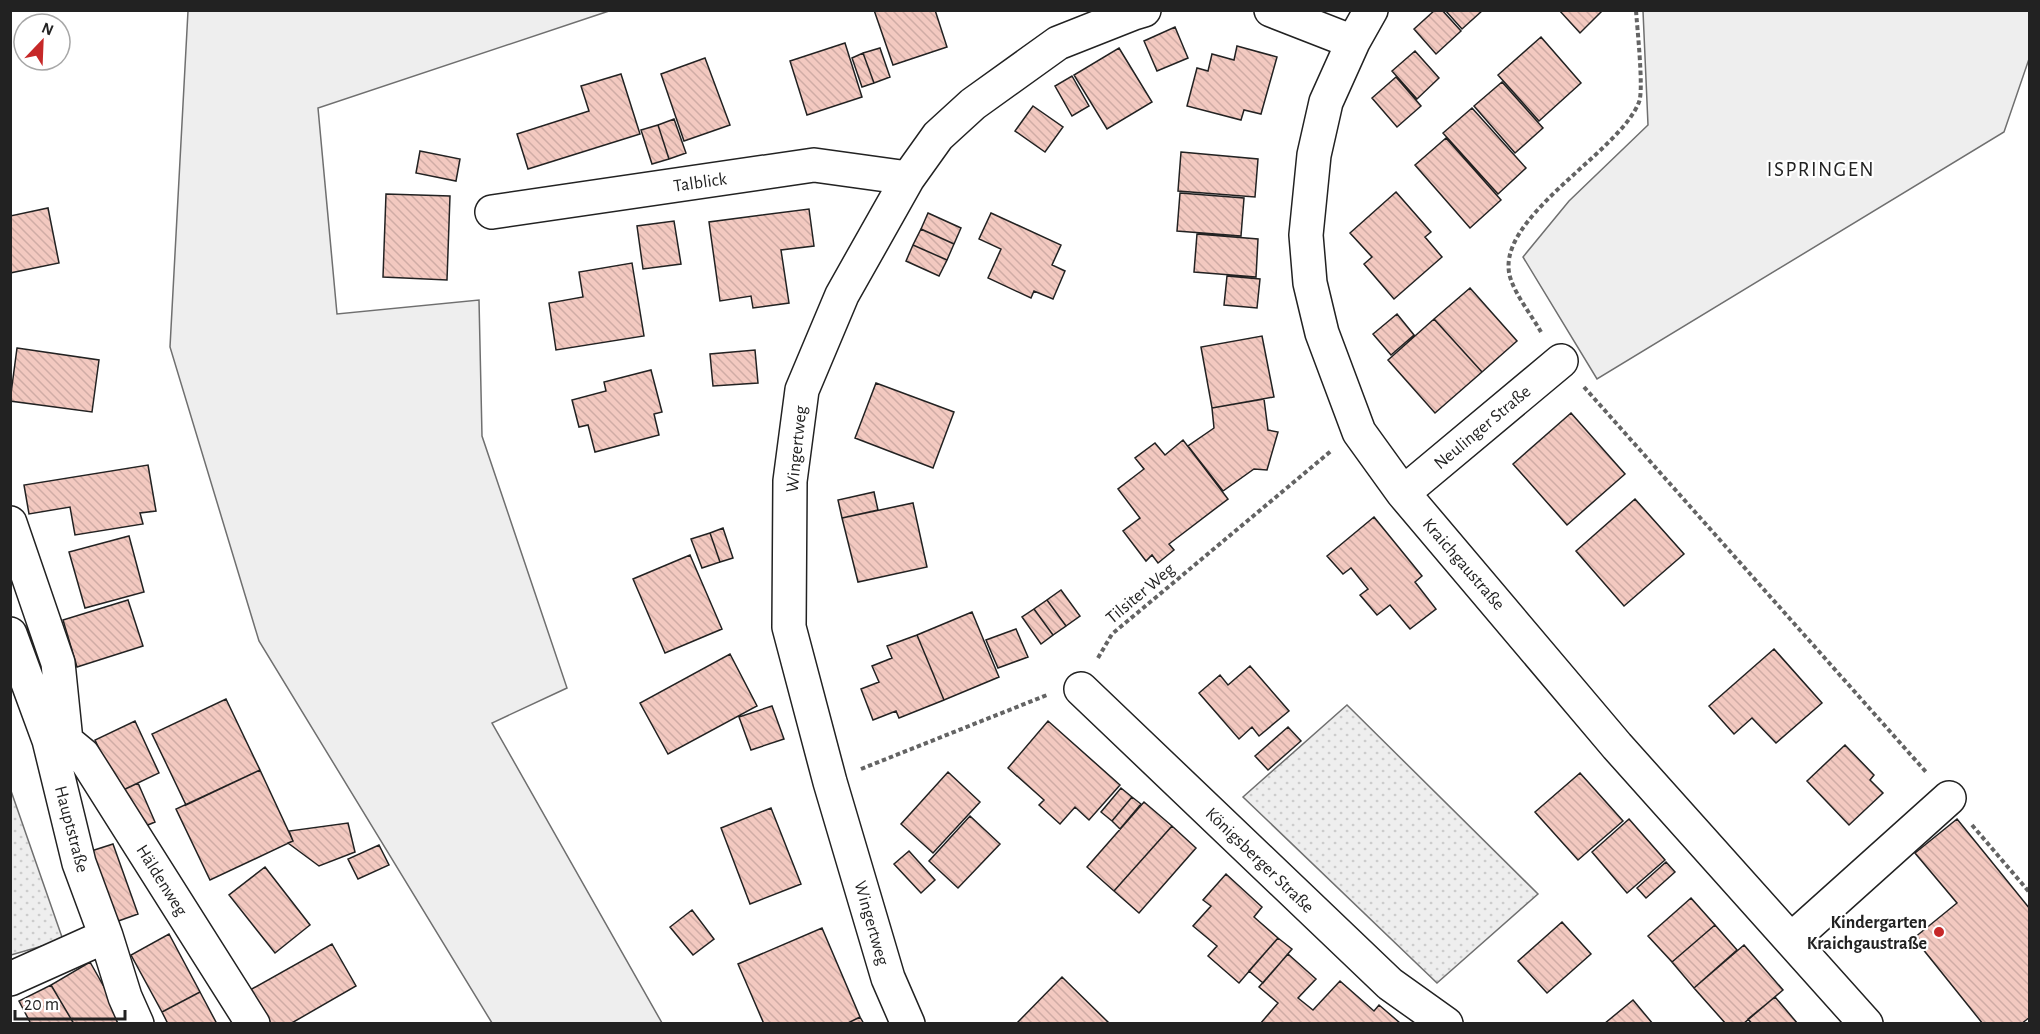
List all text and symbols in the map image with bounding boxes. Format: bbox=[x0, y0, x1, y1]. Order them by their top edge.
north arrow bbox=[12, 12, 72, 72]
text: N bbox=[39, 20, 56, 39]
district label: ISPRINGEN bbox=[1767, 159, 1875, 180]
street label: Talblick bbox=[672, 170, 729, 196]
street label: Neulinger Straße bbox=[1431, 382, 1534, 473]
street label: Wingertweg bbox=[783, 405, 811, 493]
street label: Kraichgaustraße bbox=[1419, 515, 1508, 614]
street label: Tilsiter Weg bbox=[1103, 560, 1179, 627]
street label: Hauptstraße bbox=[51, 784, 91, 875]
street label: Königsberger Straße bbox=[1202, 805, 1317, 917]
street label: Häldenweg bbox=[132, 842, 190, 919]
street label: Wingertweg bbox=[850, 879, 892, 968]
place label: Kindergarten Kraichgaustraße bbox=[1807, 914, 1927, 953]
marker: Kindergarten Kraichgaustraße bbox=[1932, 925, 1946, 939]
scale bar bbox=[15, 983, 124, 1021]
text: 20 m bbox=[24, 996, 59, 1014]

